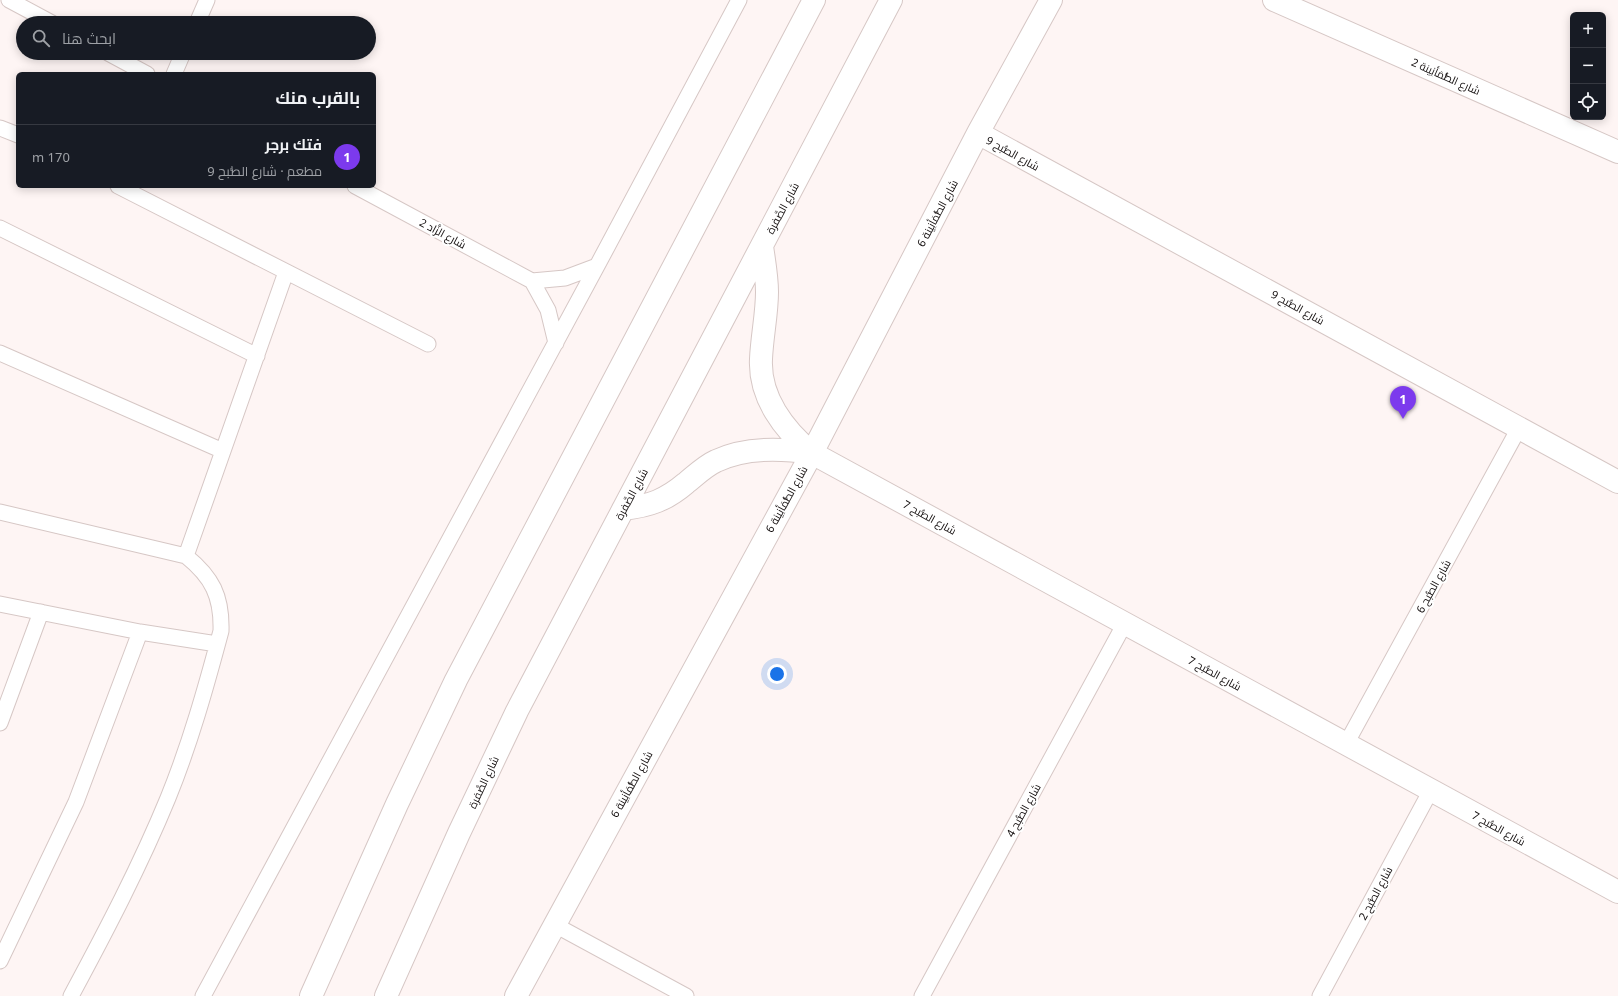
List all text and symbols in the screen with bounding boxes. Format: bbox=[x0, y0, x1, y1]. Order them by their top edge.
map controls bbox=[1570, 12, 1606, 120]
button: + bbox=[1570, 12, 1606, 48]
search box bbox=[16, 16, 376, 60]
icon: search bbox=[30, 27, 52, 49]
text: ابحث هنا bbox=[62, 28, 116, 48]
button: − bbox=[1570, 48, 1606, 84]
street label: شارع الطُّمَأنِينة 2 bbox=[1409, 54, 1483, 99]
button: locate bbox=[1570, 84, 1606, 120]
text: بالقرب منك bbox=[275, 86, 360, 109]
street label: شارع الصُّبح 9 bbox=[983, 132, 1042, 175]
text: فتك برجر bbox=[265, 134, 322, 154]
text: 170 m bbox=[32, 148, 70, 166]
text: 1 bbox=[343, 148, 351, 166]
text: مطعم · شارع الصُّبح 9 bbox=[207, 162, 322, 180]
street label: شارع الطُّمَأنِينة 6 bbox=[913, 177, 962, 250]
street label: شارع الصَّفرة bbox=[762, 180, 803, 237]
street label: شارع الزَّاد 2 bbox=[417, 214, 469, 252]
street label: شارع الصُّبح 9 bbox=[1268, 286, 1327, 329]
pin: 1 bbox=[1390, 386, 1416, 419]
street label: شارع الطُّمَأنِينة 6 bbox=[762, 463, 811, 535]
street label: شارع الصَّفرة bbox=[611, 466, 652, 523]
street label: شارع الصُّبح 7 bbox=[900, 496, 959, 539]
street label: شارع الصُّبح 6 bbox=[1412, 557, 1455, 616]
street label: شارع الصُّبح 7 bbox=[1185, 652, 1244, 695]
your location bbox=[767, 664, 787, 684]
street label: شارع الطُّمَأنِينة 6 bbox=[607, 748, 656, 820]
street label: شارع الصَّفرة bbox=[464, 753, 503, 811]
street label: شارع الصُّبح 4 bbox=[1002, 781, 1045, 840]
street label: شارع الصُّبح 7 bbox=[1469, 807, 1528, 850]
street label: شارع الصُّبح 2 bbox=[1355, 864, 1396, 923]

